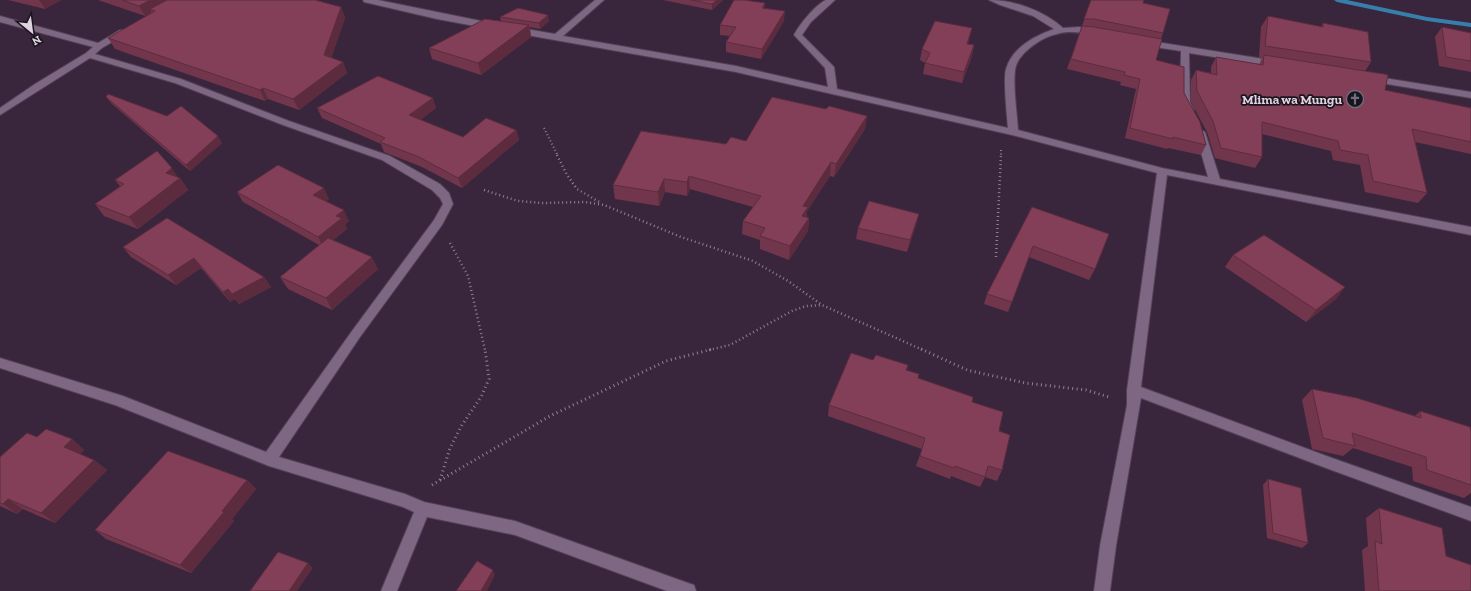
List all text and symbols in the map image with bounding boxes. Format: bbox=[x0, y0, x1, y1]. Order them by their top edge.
north arrow bbox=[12, 12, 52, 52]
text: N bbox=[29, 33, 43, 48]
church icon: Mlima wa Mungu bbox=[1345, 89, 1365, 109]
place label: Mlima wa Mungu bbox=[1242, 92, 1342, 107]

